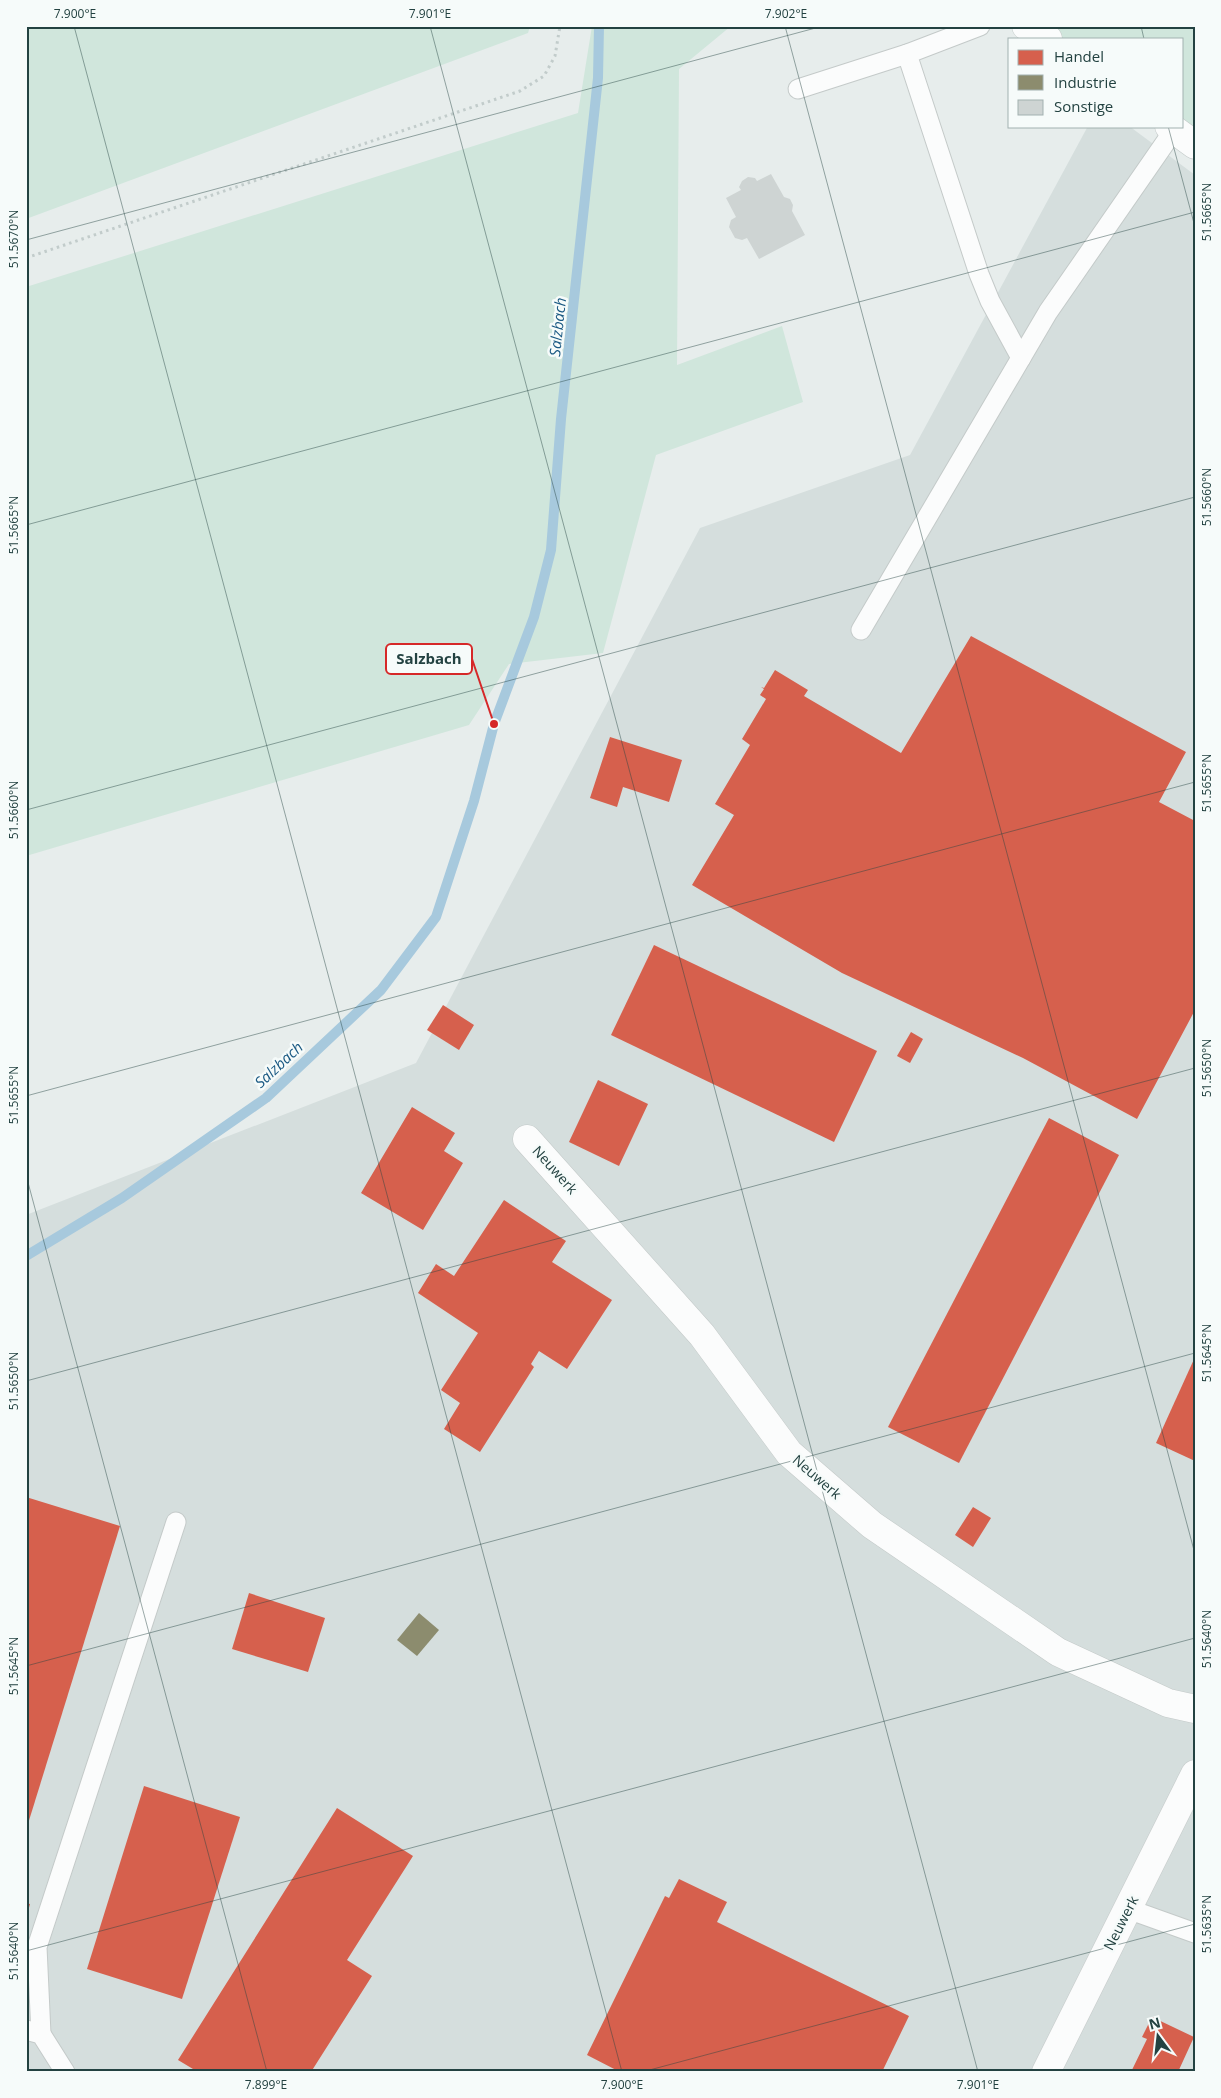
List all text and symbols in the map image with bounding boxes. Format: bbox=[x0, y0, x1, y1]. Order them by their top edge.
text: 7.900°E bbox=[54, 5, 96, 22]
text: 7.901°E bbox=[409, 5, 451, 22]
text: 7.902°E bbox=[765, 5, 807, 22]
legend bbox=[1008, 38, 1184, 128]
text: Handel bbox=[1054, 46, 1104, 66]
text: Industrie bbox=[1054, 72, 1117, 92]
text: Sonstige bbox=[1054, 96, 1113, 116]
text: 51.5665°N bbox=[1198, 183, 1215, 241]
text: 51.5670°N bbox=[5, 210, 22, 268]
water label: Salzbach bbox=[544, 296, 570, 357]
text: 51.5660°N bbox=[1198, 468, 1215, 526]
text: 51.5665°N bbox=[5, 496, 22, 554]
callout: Salzbach bbox=[386, 644, 472, 674]
text: Salzbach bbox=[396, 648, 462, 668]
text: 51.5655°N bbox=[1198, 754, 1215, 812]
text: 51.5660°N bbox=[5, 781, 22, 839]
water label: Salzbach bbox=[250, 1037, 307, 1092]
text: 51.5650°N bbox=[1198, 1039, 1215, 1097]
text: 51.5655°N bbox=[5, 1066, 22, 1124]
street label: Neuwerk bbox=[529, 1141, 583, 1198]
text: 51.5645°N bbox=[1198, 1324, 1215, 1382]
text: 51.5650°N bbox=[5, 1352, 22, 1410]
street label: Neuwerk bbox=[789, 1450, 846, 1503]
text: 51.5640°N bbox=[1198, 1610, 1215, 1668]
text: 51.5645°N bbox=[5, 1637, 22, 1695]
street label: Neuwerk bbox=[1099, 1892, 1143, 1953]
text: 51.5635°N bbox=[1198, 1895, 1215, 1953]
text: 51.5640°N bbox=[5, 1922, 22, 1980]
north arrow bbox=[1134, 2010, 1184, 2060]
text: N bbox=[1147, 2012, 1162, 2034]
text: 7.899°E bbox=[245, 2076, 287, 2093]
text: 7.900°E bbox=[601, 2076, 643, 2093]
text: 7.901°E bbox=[957, 2076, 999, 2093]

